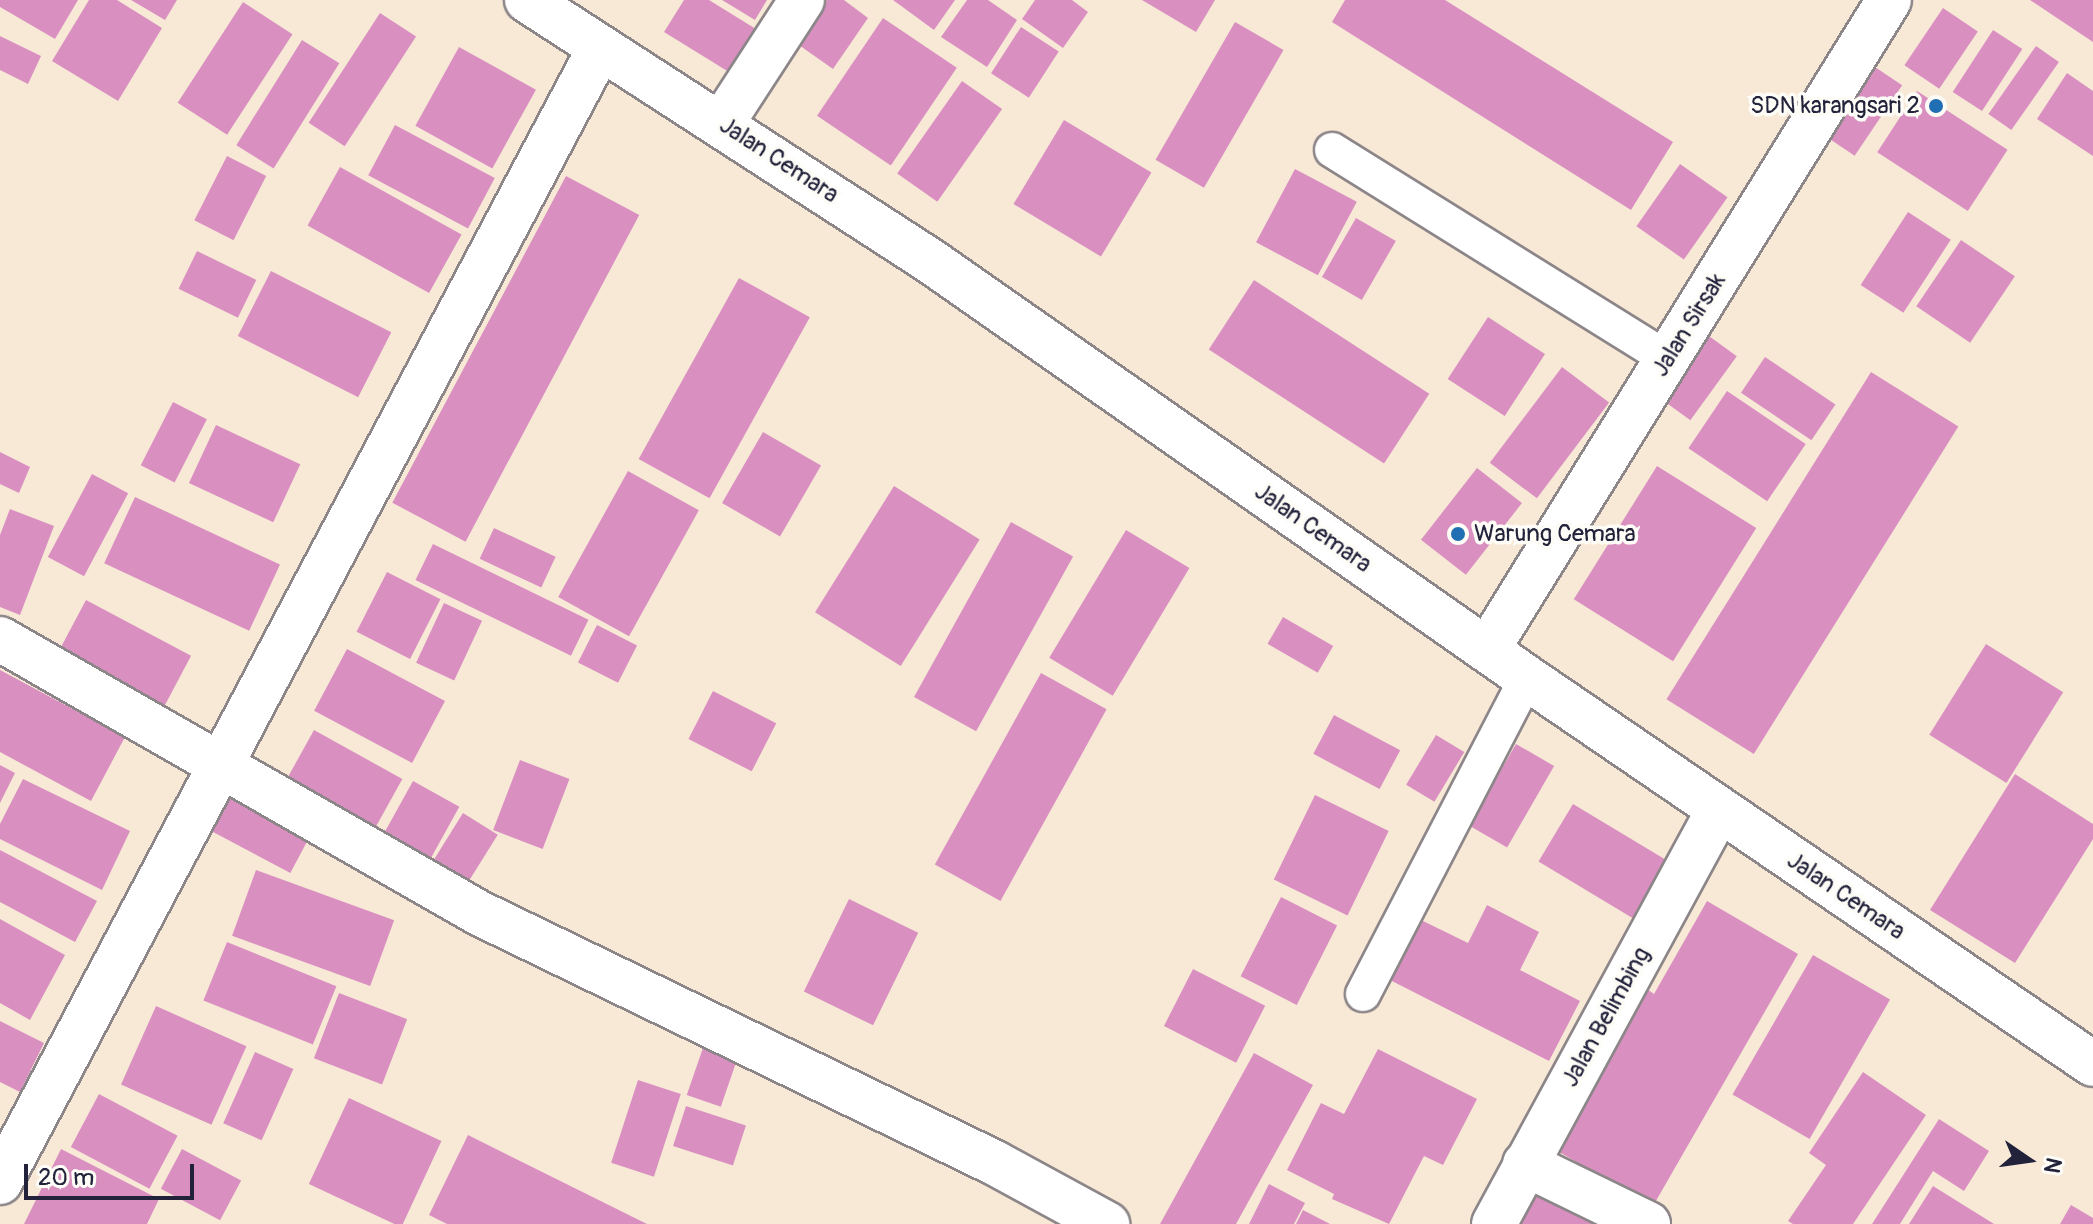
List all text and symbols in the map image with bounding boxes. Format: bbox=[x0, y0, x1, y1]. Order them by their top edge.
place label: SDN karangsari 2 bbox=[1750, 92, 1920, 120]
marker: SDN karangsari 2 bbox=[1927, 97, 1945, 115]
street label: Jalan Cemara bbox=[714, 111, 844, 209]
street label: Jalan Sirsak bbox=[1646, 268, 1732, 382]
street label: Jalan Cemara bbox=[1249, 477, 1377, 579]
place label: Warung Cemara bbox=[1474, 520, 1636, 548]
marker: Warung Cemara bbox=[1449, 525, 1467, 543]
street label: Jalan Cemara bbox=[1781, 846, 1911, 946]
street label: Jalan Belimbing bbox=[1556, 942, 1656, 1092]
north arrow bbox=[1989, 1120, 2069, 1200]
scale bar bbox=[28, 1148, 198, 1198]
text: N bbox=[2037, 1155, 2068, 1176]
text: 20 m bbox=[38, 1163, 94, 1192]

